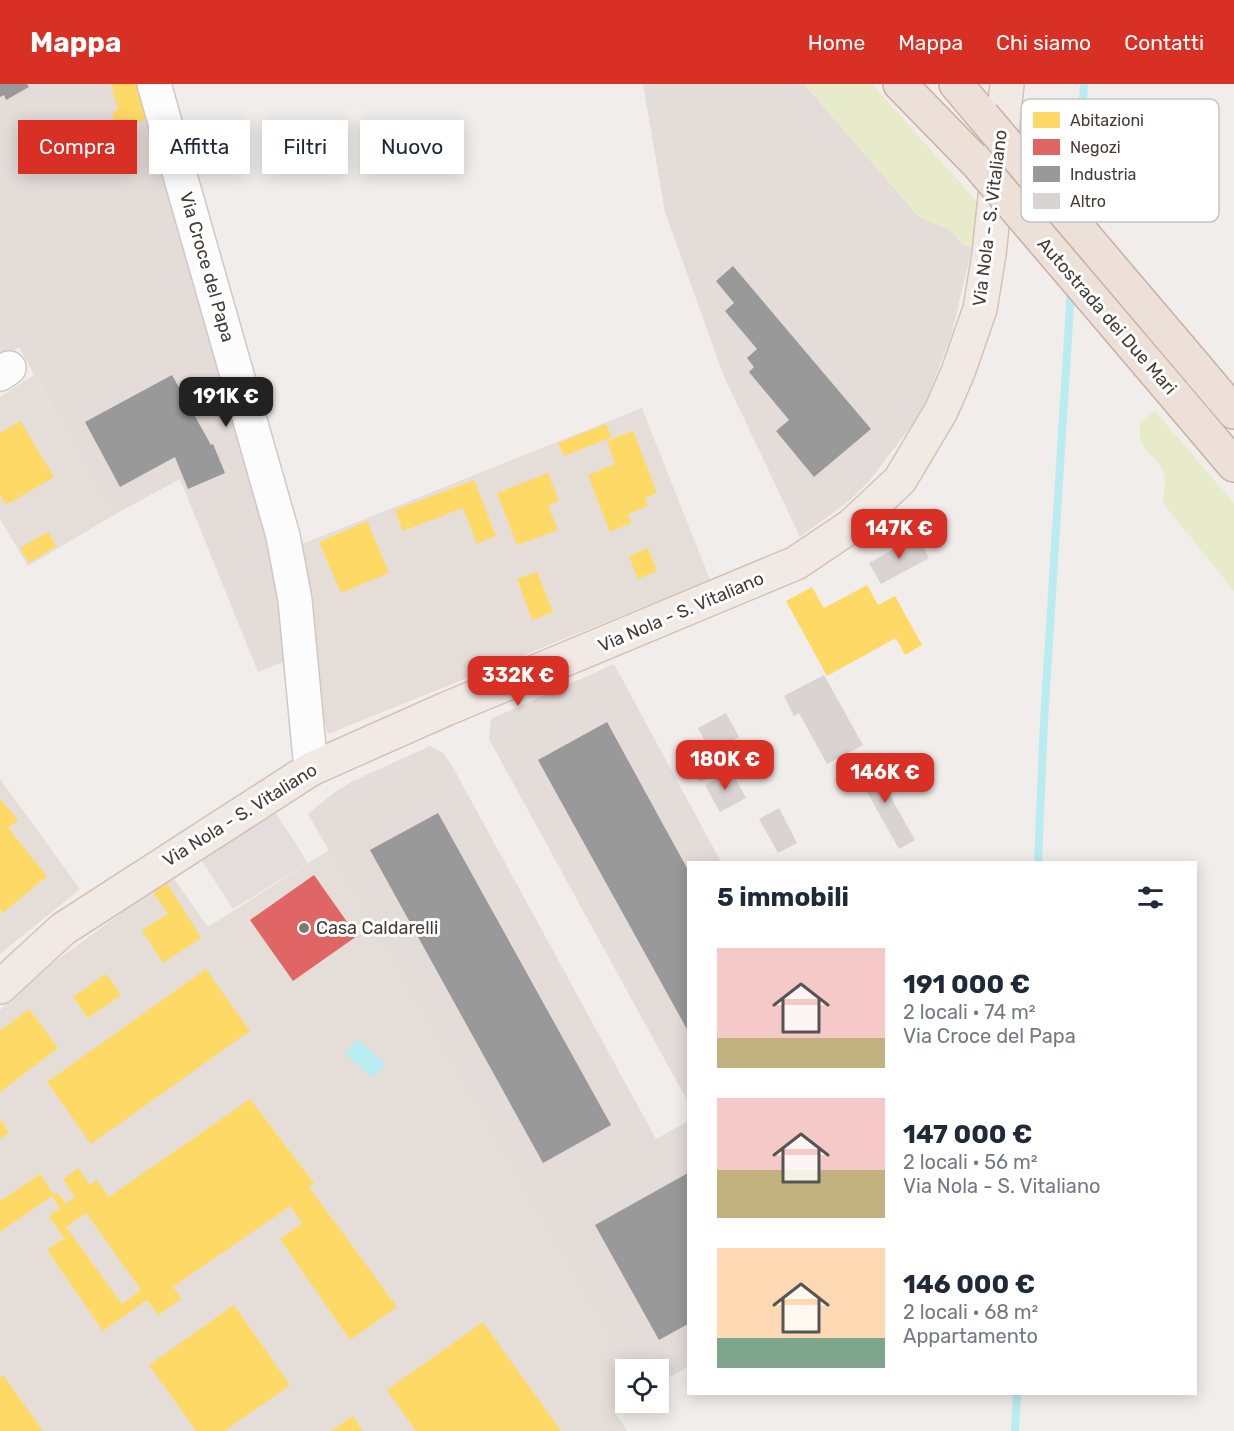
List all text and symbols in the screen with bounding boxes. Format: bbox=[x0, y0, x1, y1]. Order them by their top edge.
text: Mappa bbox=[30, 26, 122, 59]
text: Home bbox=[808, 30, 865, 55]
text: Mappa bbox=[898, 30, 963, 55]
text: Chi siamo bbox=[996, 30, 1091, 55]
text: Contatti bbox=[1124, 30, 1204, 55]
legend bbox=[1021, 99, 1219, 222]
text: Abitazioni bbox=[1070, 111, 1144, 130]
chip: Compra bbox=[18, 120, 137, 174]
chip: Affitta bbox=[149, 120, 250, 174]
chip: Filtri bbox=[262, 120, 348, 174]
chip: Nuovo bbox=[360, 120, 464, 174]
street label: Via Nola - S. Vitaliano bbox=[968, 128, 1012, 308]
text: Negozi bbox=[1070, 138, 1121, 157]
text: Industria bbox=[1070, 165, 1136, 184]
street label: Via Croce del Papa bbox=[175, 189, 239, 345]
text: Altro bbox=[1070, 192, 1106, 211]
street label: Autostrada dei Due Mari bbox=[1033, 233, 1181, 399]
pin: 191K € bbox=[177, 377, 275, 428]
text: 191K € bbox=[193, 384, 259, 408]
pin: 147K € bbox=[850, 509, 948, 560]
text: 147K € bbox=[865, 516, 933, 540]
street label: Via Nola - S. Vitaliano bbox=[595, 567, 767, 657]
pin: 332K € bbox=[469, 656, 567, 707]
text: 332K € bbox=[482, 663, 554, 687]
pin: 180K € bbox=[676, 740, 774, 791]
text: 180K € bbox=[690, 747, 760, 771]
pin: 146K € bbox=[836, 753, 934, 804]
street label: Via Nola - S. Vitaliano bbox=[159, 759, 321, 871]
text: 146K € bbox=[850, 760, 920, 784]
icon: filters bbox=[1134, 881, 1167, 914]
text: 5 immobili bbox=[717, 882, 849, 913]
place label: Casa Caldarelli bbox=[316, 917, 438, 939]
marker: Casa Caldarelli bbox=[297, 921, 311, 935]
text: 191 000 € bbox=[903, 969, 1030, 1000]
icon: home bbox=[765, 972, 837, 1044]
text: 2 locali · 74 m² bbox=[903, 1000, 1036, 1024]
text: Via Croce del Papa bbox=[903, 1024, 1076, 1048]
text: 147 000 € bbox=[903, 1119, 1032, 1150]
icon: home bbox=[765, 1122, 837, 1194]
text: 2 locali · 56 m² bbox=[903, 1150, 1038, 1174]
text: Via Nola - S. Vitaliano bbox=[903, 1174, 1101, 1198]
text: 146 000 € bbox=[903, 1269, 1035, 1300]
icon: home bbox=[765, 1272, 837, 1344]
text: 2 locali · 68 m² bbox=[903, 1300, 1038, 1324]
text: Appartamento bbox=[903, 1324, 1038, 1348]
map controls bbox=[615, 1359, 669, 1413]
button: locate bbox=[615, 1359, 669, 1413]

